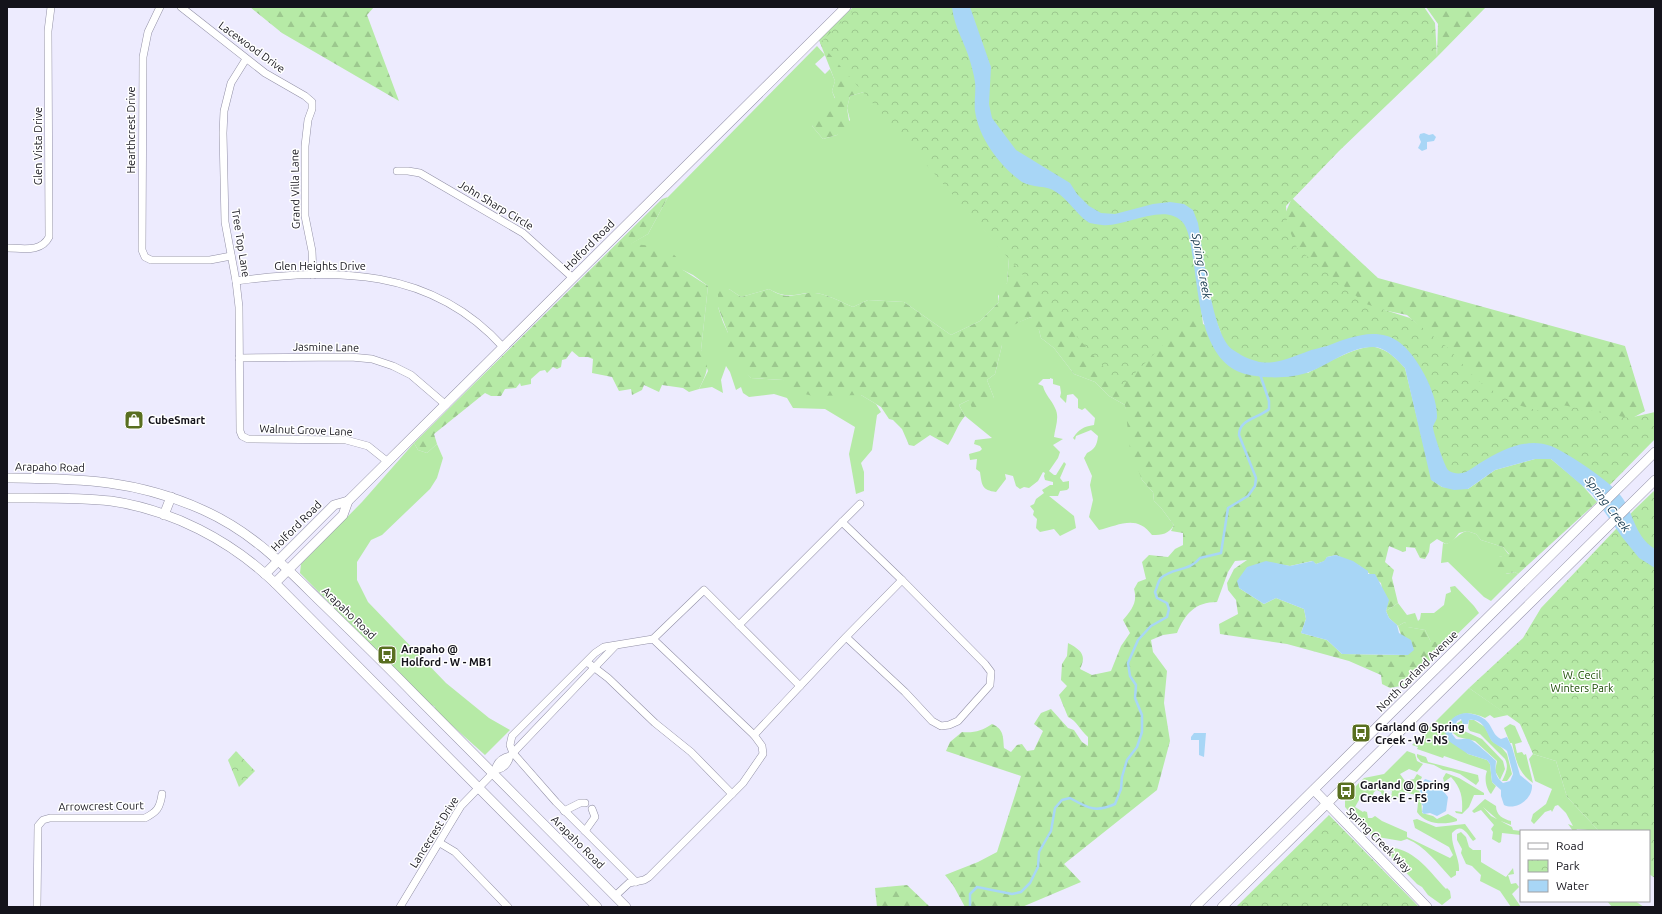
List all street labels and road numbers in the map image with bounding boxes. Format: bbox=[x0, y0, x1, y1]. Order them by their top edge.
street label: Lacewood Drive bbox=[217, 19, 287, 75]
street label: Hearthcrest Drive bbox=[125, 86, 137, 174]
street label: Glen Vista Drive bbox=[32, 107, 44, 185]
street label: Grand Villa Lane bbox=[288, 149, 302, 229]
street label: John Sharp Circle bbox=[456, 178, 536, 232]
street label: Tree Top Lane bbox=[230, 208, 252, 278]
street label: Holford Road bbox=[561, 217, 617, 273]
street label: Glen Heights Drive bbox=[274, 260, 366, 272]
street label: Jasmine Lane bbox=[293, 340, 359, 354]
street label: Walnut Grove Lane bbox=[259, 422, 353, 438]
street label: Arapaho Road bbox=[15, 460, 85, 474]
street label: Holford Road bbox=[268, 498, 324, 554]
street label: Arapaho Road bbox=[320, 584, 378, 642]
street label: North Garland Avenue bbox=[1374, 628, 1460, 714]
street label: Lancecrest Drive bbox=[407, 794, 461, 870]
street label: Arrowcrest Court bbox=[58, 799, 144, 813]
street label: Spring Creek Way bbox=[1344, 805, 1414, 875]
street label: Arapaho Road bbox=[549, 813, 607, 871]

